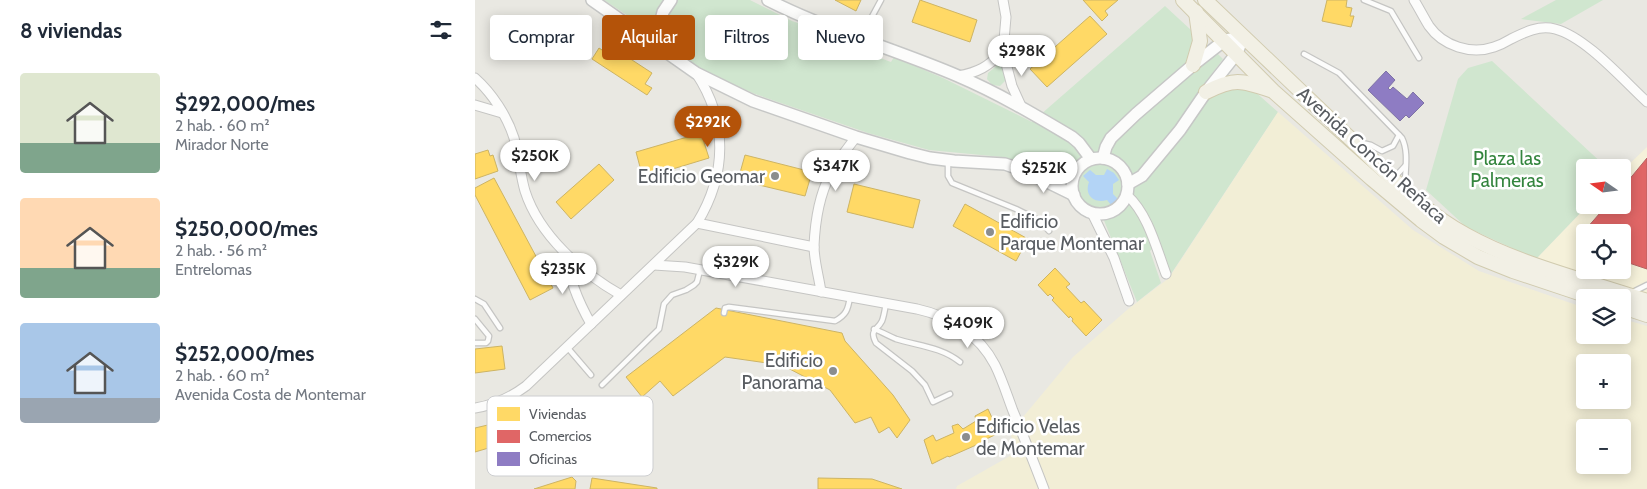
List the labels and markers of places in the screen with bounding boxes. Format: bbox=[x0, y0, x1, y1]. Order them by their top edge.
pin: $298K bbox=[987, 34, 1057, 77]
pin: $292K bbox=[673, 106, 743, 148]
pin: $250K bbox=[500, 140, 570, 182]
pin: $347K bbox=[801, 150, 871, 192]
pin: $252K bbox=[1009, 152, 1079, 194]
place label: Edificio Geomar bbox=[638, 165, 765, 188]
marker: Edificio Geomar bbox=[769, 170, 781, 182]
place label: Edificio Parque Montemar bbox=[1000, 210, 1144, 255]
marker: Edificio Parque Montemar bbox=[984, 226, 996, 238]
pin: $329K bbox=[701, 246, 771, 288]
pin: $235K bbox=[528, 252, 598, 295]
pin: $409K bbox=[933, 306, 1003, 349]
place label: Edificio Panorama bbox=[741, 349, 823, 394]
marker: Edificio Panorama bbox=[827, 365, 839, 377]
place label: Edificio Velas de Montemar bbox=[976, 415, 1085, 460]
marker: Edificio Velas de Montemar bbox=[960, 431, 972, 443]

